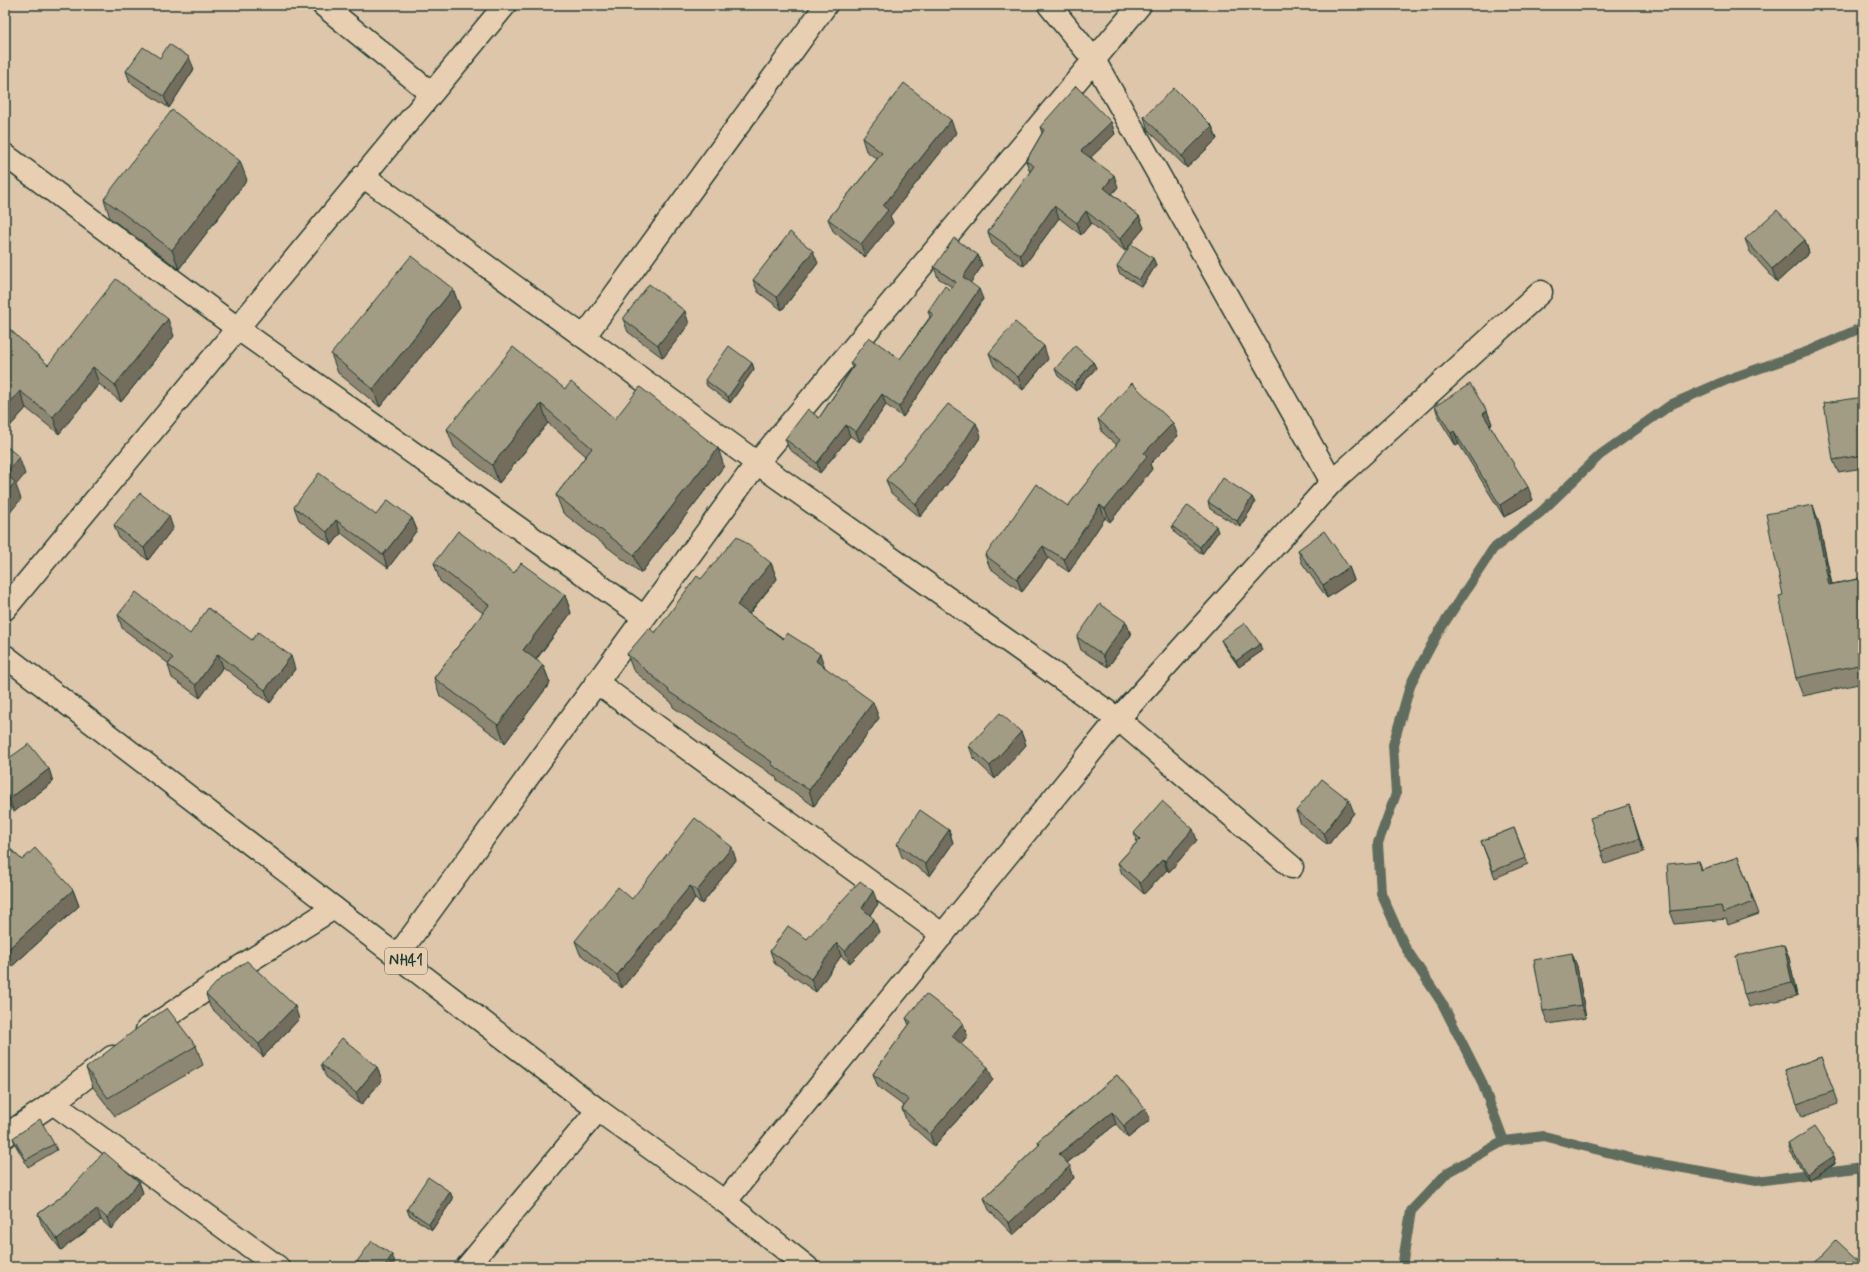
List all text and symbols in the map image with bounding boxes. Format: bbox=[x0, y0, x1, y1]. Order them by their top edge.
road number: NH41 bbox=[385, 948, 427, 974]

